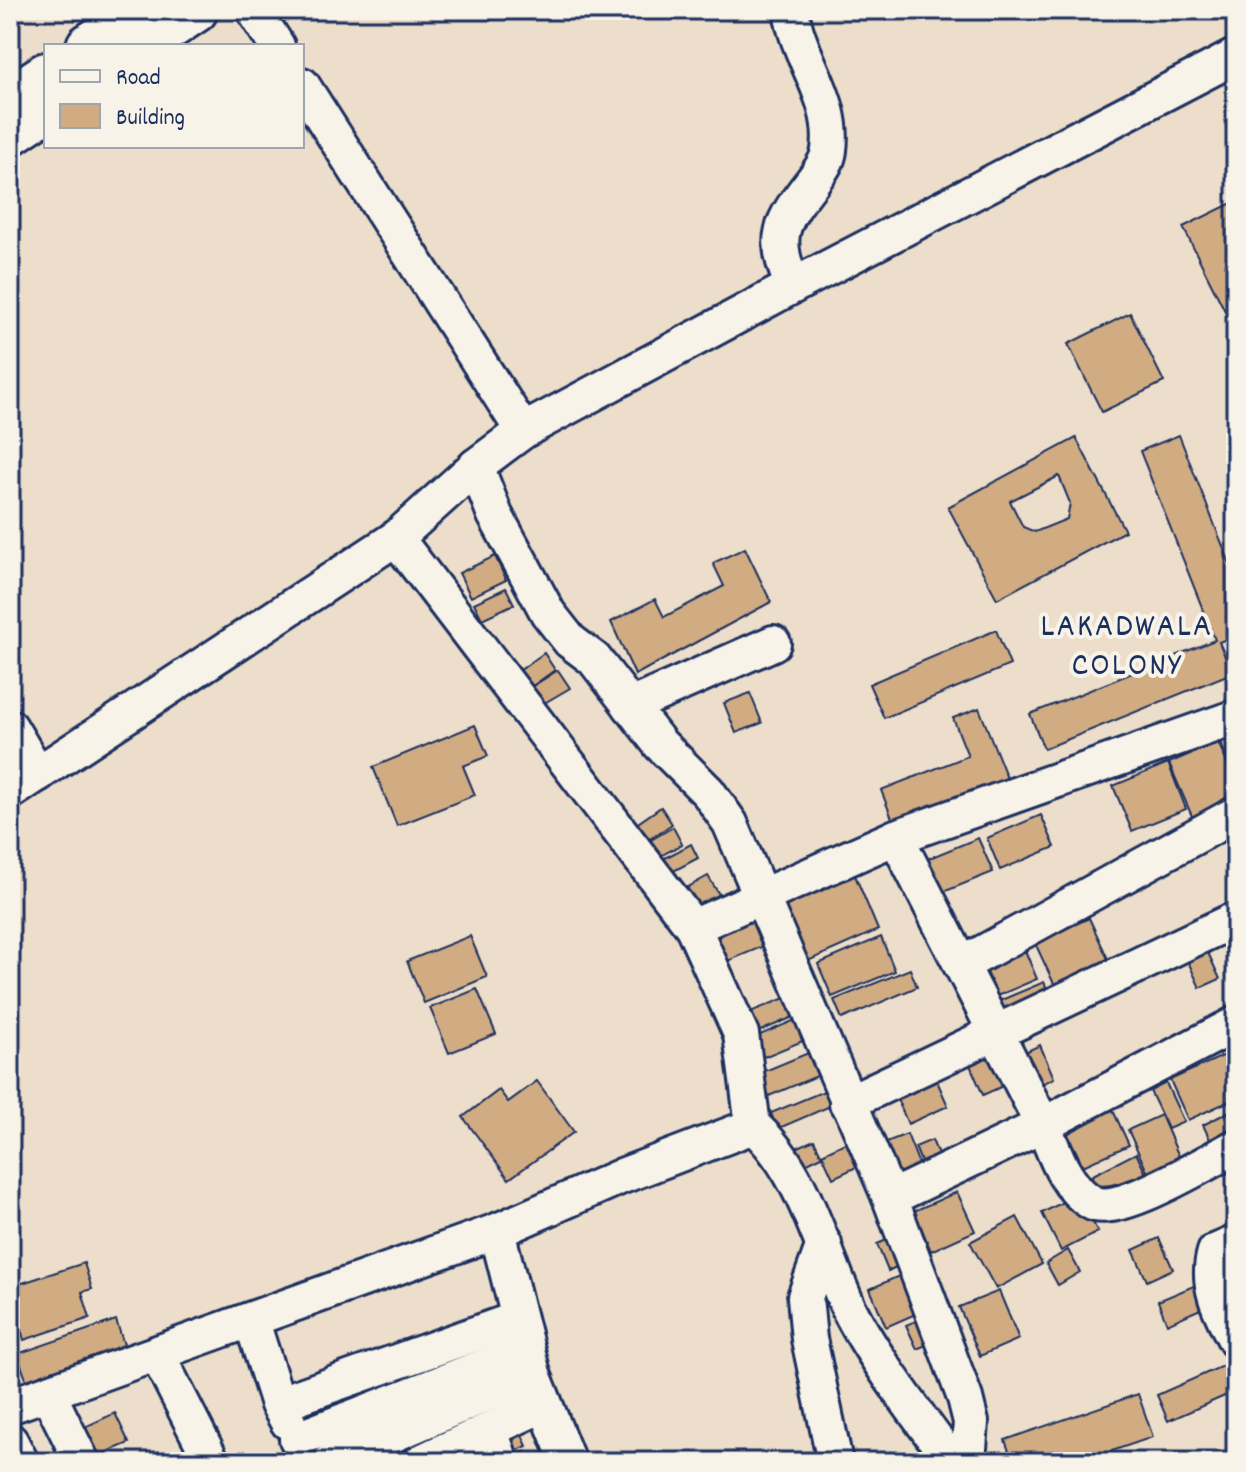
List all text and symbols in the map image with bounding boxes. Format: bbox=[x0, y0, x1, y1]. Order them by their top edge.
legend bbox=[44, 44, 304, 148]
text: Road bbox=[116, 62, 161, 96]
text: Building bbox=[116, 102, 185, 136]
district label: LAKADWALA COLONY bbox=[1041, 604, 1213, 692]

